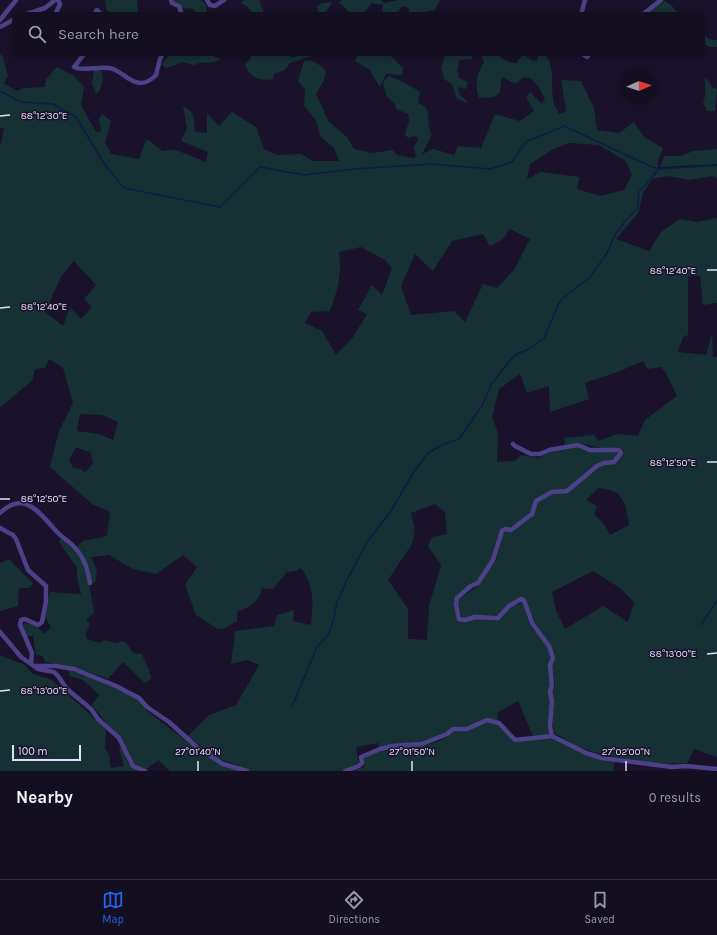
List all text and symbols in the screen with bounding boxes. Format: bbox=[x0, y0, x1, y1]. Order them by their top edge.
search box bbox=[12, 12, 705, 56]
icon: search bbox=[26, 23, 48, 45]
text: Search here bbox=[58, 25, 139, 43]
north arrow bbox=[621, 68, 657, 104]
text: 88°12'30"E bbox=[21, 110, 67, 122]
text: 88°12'40"E bbox=[650, 265, 696, 277]
text: 88°12'40"E bbox=[21, 301, 67, 313]
text: 88°12'50"E bbox=[650, 457, 696, 469]
text: 88°12'50"E bbox=[21, 493, 67, 505]
text: 88°13'00"E bbox=[650, 648, 696, 660]
text: 88°13'00"E bbox=[21, 685, 67, 697]
scale bar bbox=[12, 743, 81, 762]
text: 100 m bbox=[18, 745, 48, 758]
text: 27°01'40"N bbox=[175, 746, 221, 758]
text: 27°01'50"N bbox=[389, 746, 435, 758]
text: 27°02'00"N bbox=[602, 746, 650, 758]
text: Nearby bbox=[16, 787, 73, 807]
text: 0 results bbox=[649, 790, 701, 805]
tab: Map bbox=[102, 889, 124, 926]
tab: Directions bbox=[328, 889, 380, 926]
tab: Saved bbox=[584, 889, 615, 926]

